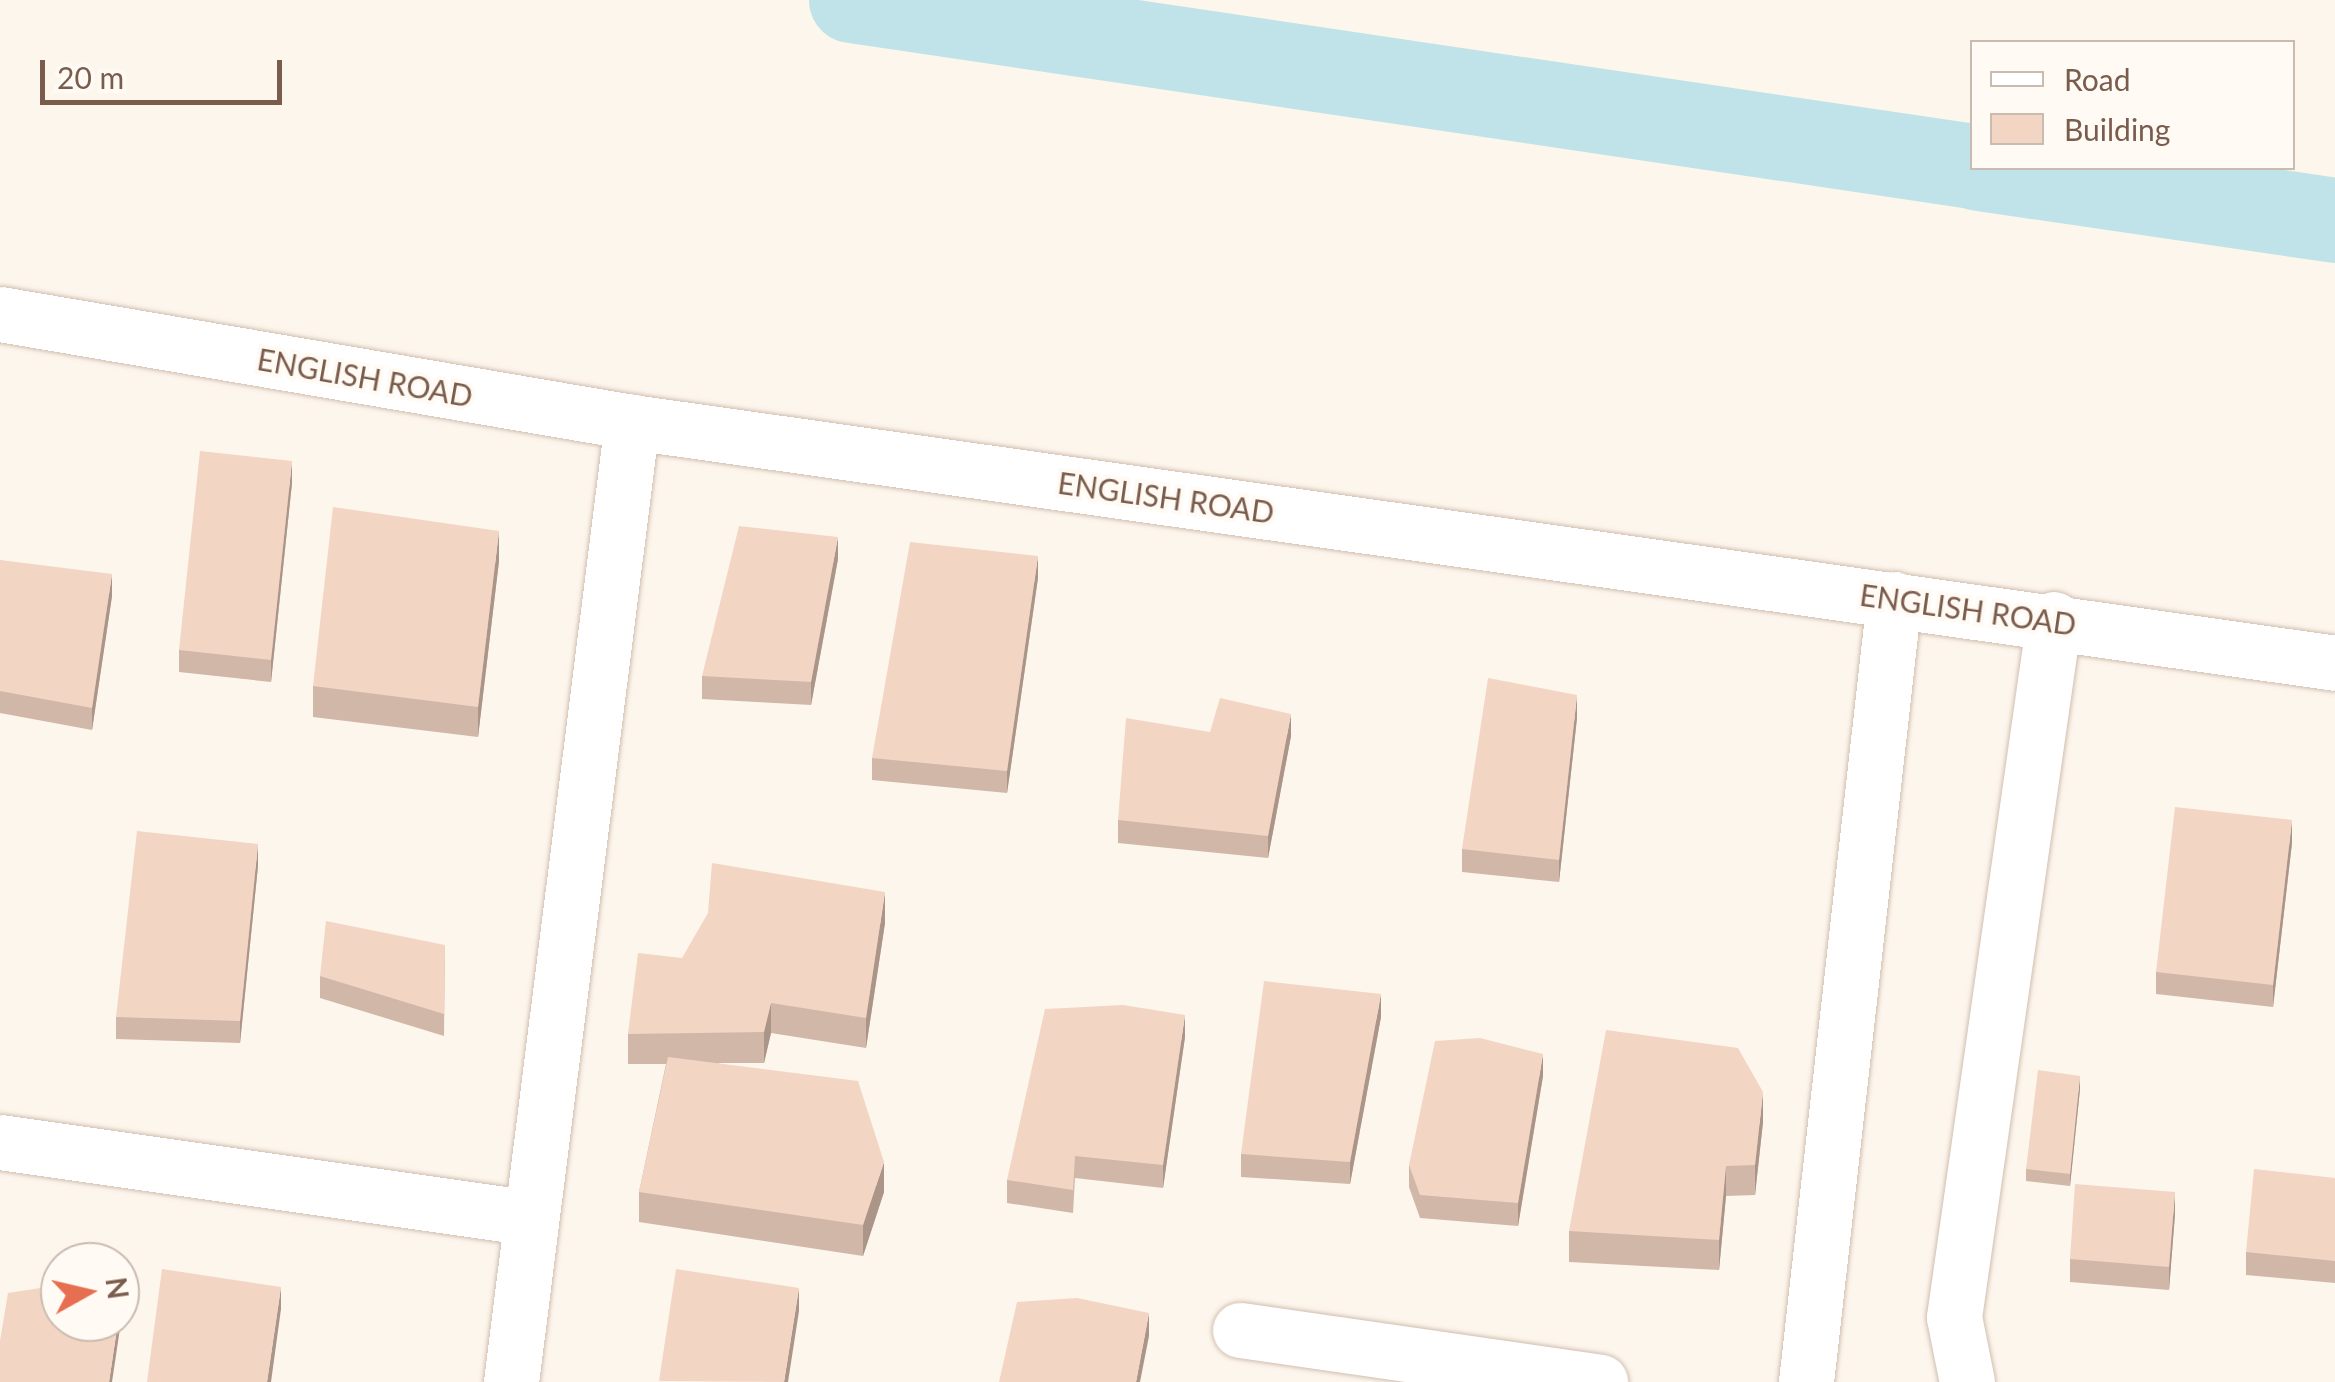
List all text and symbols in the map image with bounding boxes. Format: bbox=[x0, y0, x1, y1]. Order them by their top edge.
scale bar bbox=[45, 40, 288, 102]
legend bbox=[1970, 40, 2295, 170]
text: 20 m bbox=[57, 59, 124, 95]
text: Road bbox=[2064, 61, 2131, 97]
text: Building bbox=[2064, 111, 2170, 147]
street label: ENGLISH ROAD bbox=[255, 340, 475, 414]
street label: ENGLISH ROAD bbox=[1056, 464, 1276, 530]
street label: ENGLISH ROAD bbox=[1858, 576, 2078, 642]
north arrow bbox=[40, 1242, 140, 1342]
text: N bbox=[99, 1275, 136, 1301]

